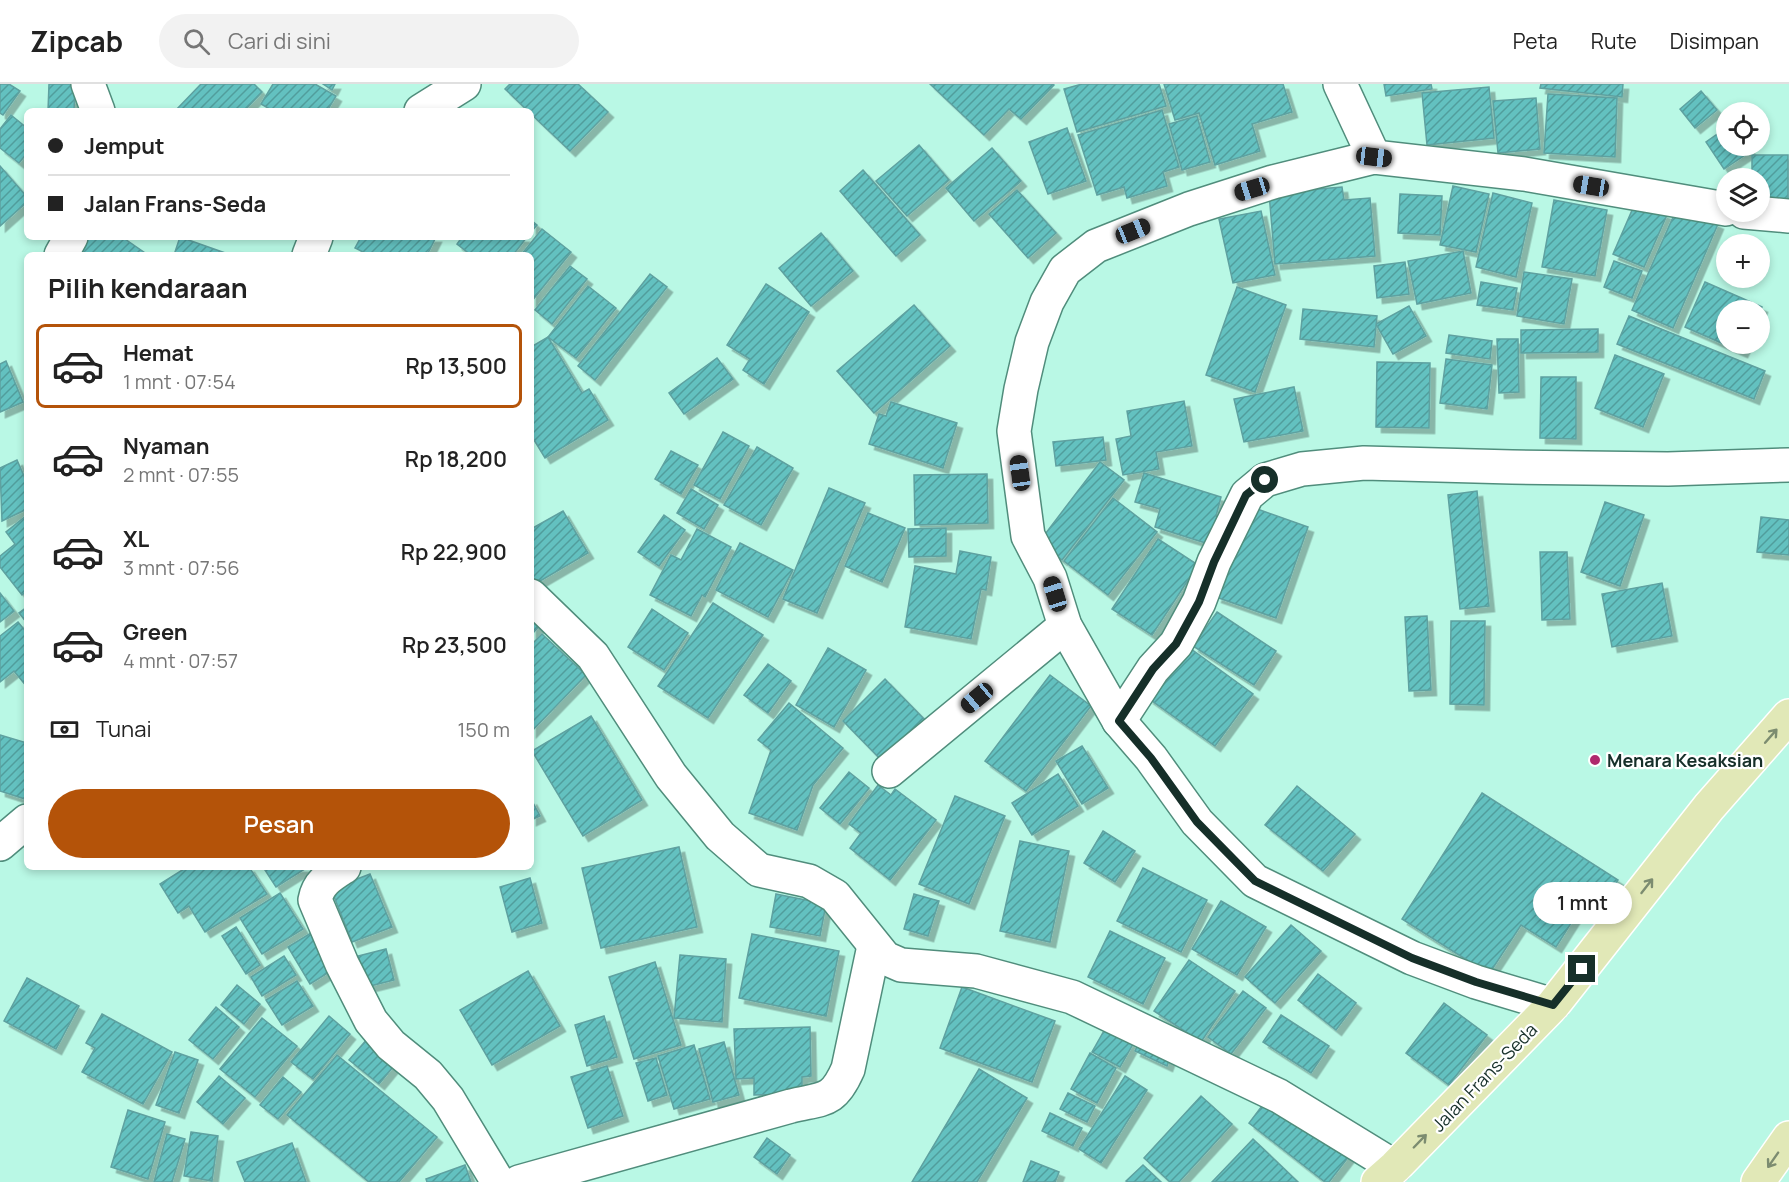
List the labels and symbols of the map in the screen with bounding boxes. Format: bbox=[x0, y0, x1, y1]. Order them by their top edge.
car bbox=[1355, 146, 1393, 168]
car bbox=[1572, 174, 1610, 198]
car bbox=[1232, 175, 1272, 203]
car bbox=[1113, 216, 1153, 246]
car bbox=[1009, 454, 1031, 492]
route start bbox=[1251, 466, 1278, 493]
car bbox=[1041, 574, 1069, 614]
car bbox=[957, 680, 997, 716]
one-way arrow bbox=[1764, 729, 1778, 744]
place label: Menara Kesaksian bbox=[1607, 748, 1763, 772]
marker: Menara Kesaksian bbox=[1588, 753, 1602, 767]
one-way arrow bbox=[1641, 878, 1654, 894]
callout: 1 mnt bbox=[1532, 882, 1632, 924]
route end bbox=[1568, 955, 1595, 982]
street label: Jalan Frans-Seda bbox=[1426, 1018, 1542, 1136]
one-way arrow bbox=[1413, 1134, 1428, 1149]
one-way arrow bbox=[1767, 1152, 1780, 1168]

